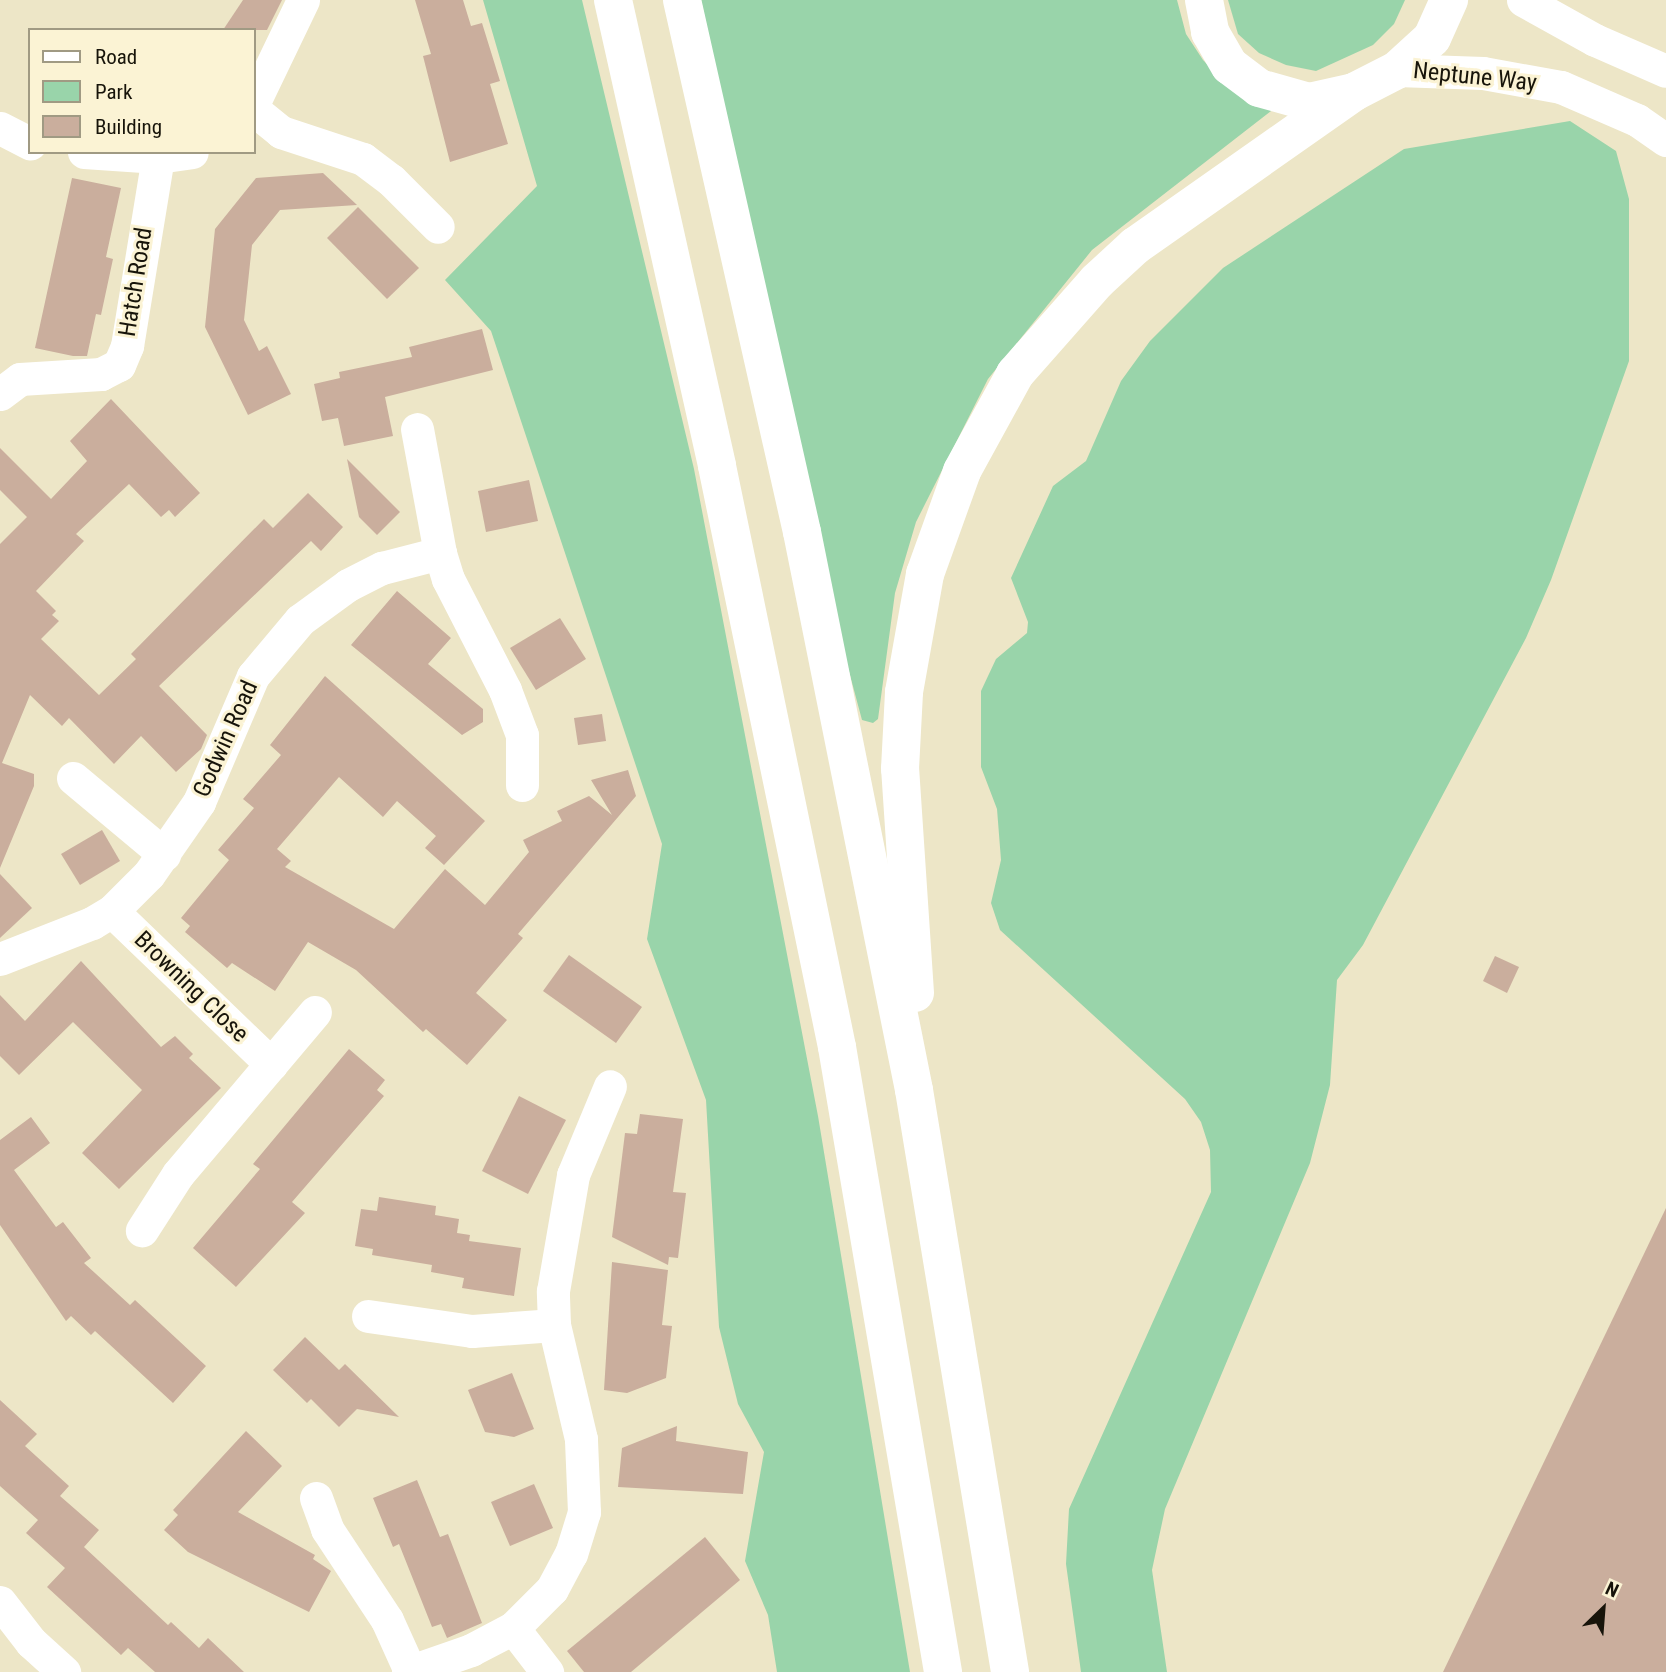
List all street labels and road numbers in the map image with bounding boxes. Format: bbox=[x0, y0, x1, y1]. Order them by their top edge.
street label: Neptune Way bbox=[1412, 56, 1538, 98]
street label: Hatch Road bbox=[113, 225, 159, 339]
street label: Godwin Road bbox=[188, 676, 264, 802]
street label: Browning Close bbox=[128, 925, 254, 1049]

